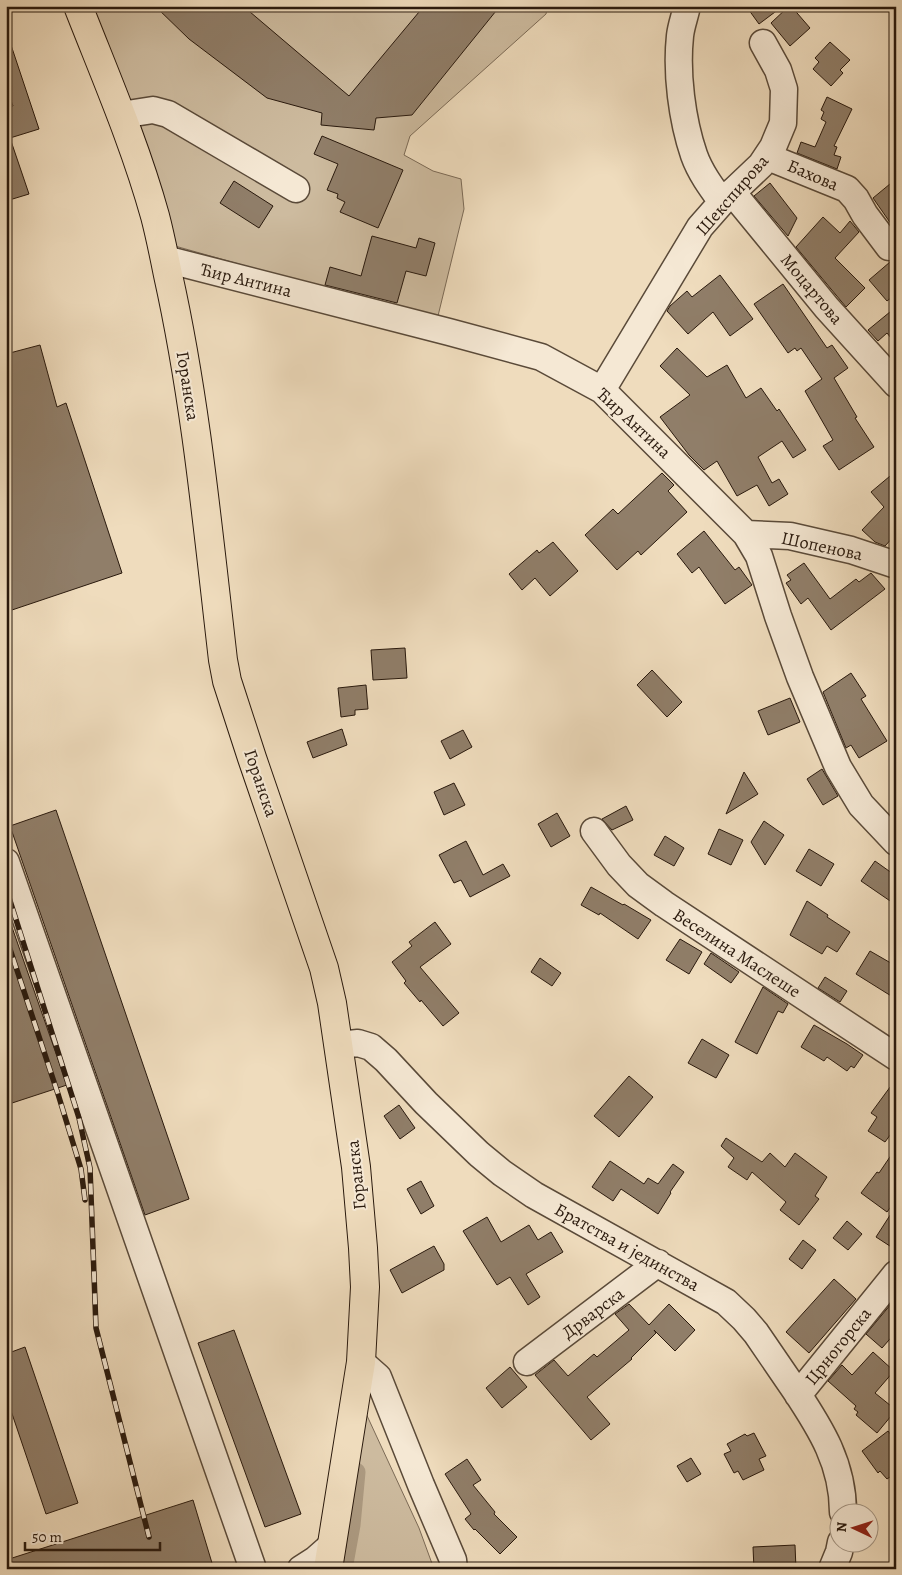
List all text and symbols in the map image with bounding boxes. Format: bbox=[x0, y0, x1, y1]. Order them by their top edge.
street label: Шекспирова bbox=[690, 149, 774, 241]
street label: Бахова bbox=[784, 154, 843, 197]
street label: Моцартова bbox=[775, 248, 849, 330]
street label: Ћир Антина bbox=[198, 257, 295, 303]
street label: Горанска bbox=[171, 350, 205, 423]
street label: Ћир Антина bbox=[592, 382, 677, 464]
street label: Шопенова bbox=[779, 526, 866, 566]
street label: Горанска bbox=[238, 746, 284, 821]
street label: Веселина Маслеше bbox=[669, 903, 805, 1003]
street label: Горанска bbox=[340, 1138, 372, 1211]
street label: Братства и јединства bbox=[550, 1197, 704, 1297]
street label: Дрварска bbox=[557, 1281, 630, 1344]
street label: Црногорска bbox=[799, 1302, 877, 1390]
north arrow bbox=[830, 1502, 880, 1552]
scale bar bbox=[25, 1520, 160, 1552]
text: N bbox=[832, 1521, 851, 1533]
text: 50 m bbox=[32, 1527, 62, 1547]

